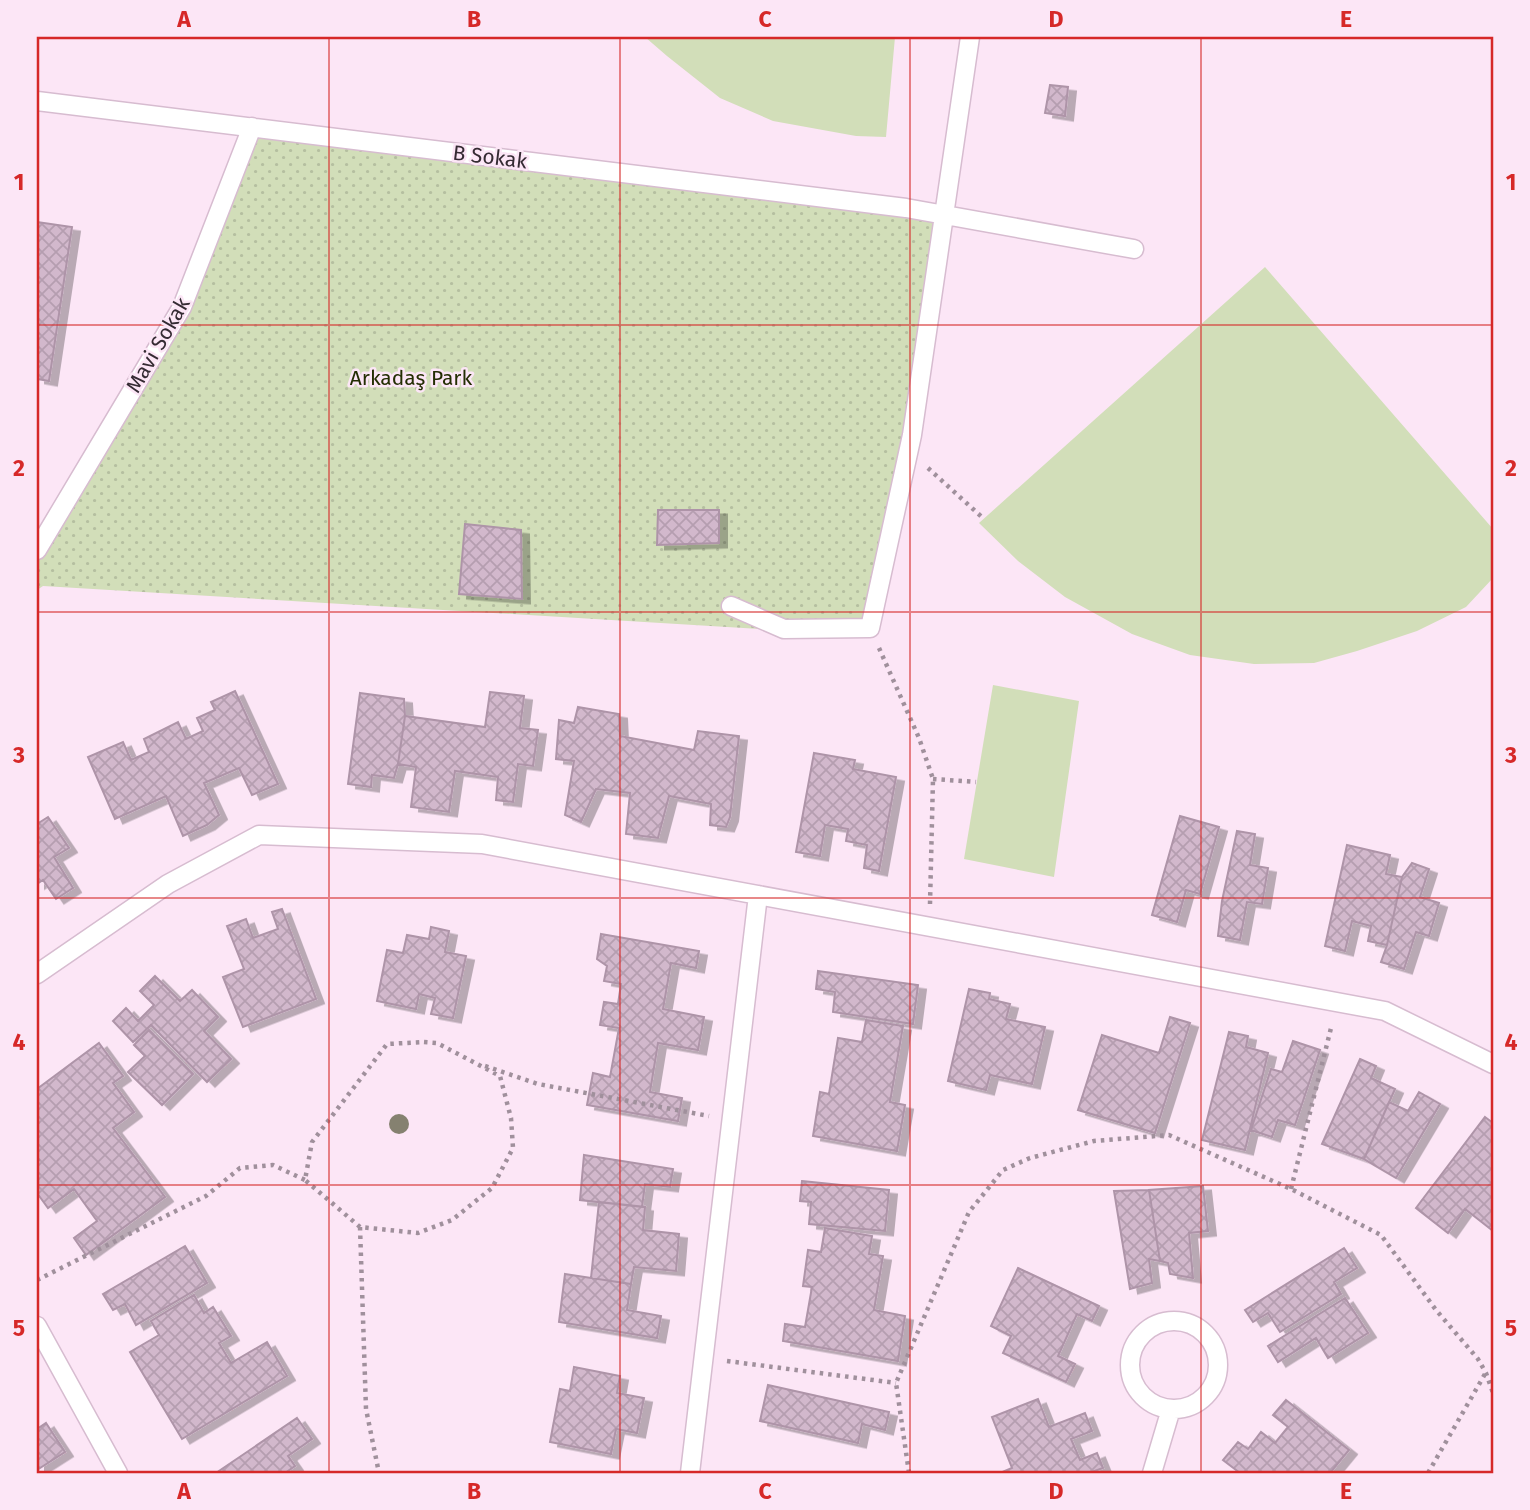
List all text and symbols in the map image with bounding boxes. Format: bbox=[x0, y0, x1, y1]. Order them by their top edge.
text: A bbox=[176, 5, 191, 33]
text: B bbox=[467, 5, 481, 33]
text: C bbox=[758, 5, 772, 33]
text: D bbox=[1049, 5, 1064, 33]
text: E bbox=[1340, 5, 1352, 33]
street label: B Sokak bbox=[451, 140, 529, 174]
text: 1 bbox=[14, 168, 24, 196]
text: 1 bbox=[1506, 168, 1516, 196]
street label: Mavi Sokak bbox=[120, 293, 196, 397]
park label: Arkadaş Park bbox=[350, 365, 472, 391]
text: 2 bbox=[13, 454, 25, 482]
text: 2 bbox=[1505, 454, 1517, 482]
text: 3 bbox=[12, 741, 25, 769]
text: 3 bbox=[1504, 741, 1517, 769]
text: 4 bbox=[13, 1028, 26, 1056]
text: 4 bbox=[1505, 1028, 1518, 1056]
text: 5 bbox=[13, 1314, 25, 1342]
text: 5 bbox=[1505, 1314, 1517, 1342]
text: A bbox=[176, 1477, 191, 1505]
text: B bbox=[467, 1477, 481, 1505]
text: C bbox=[758, 1477, 772, 1505]
text: D bbox=[1049, 1477, 1064, 1505]
text: E bbox=[1340, 1477, 1352, 1505]

